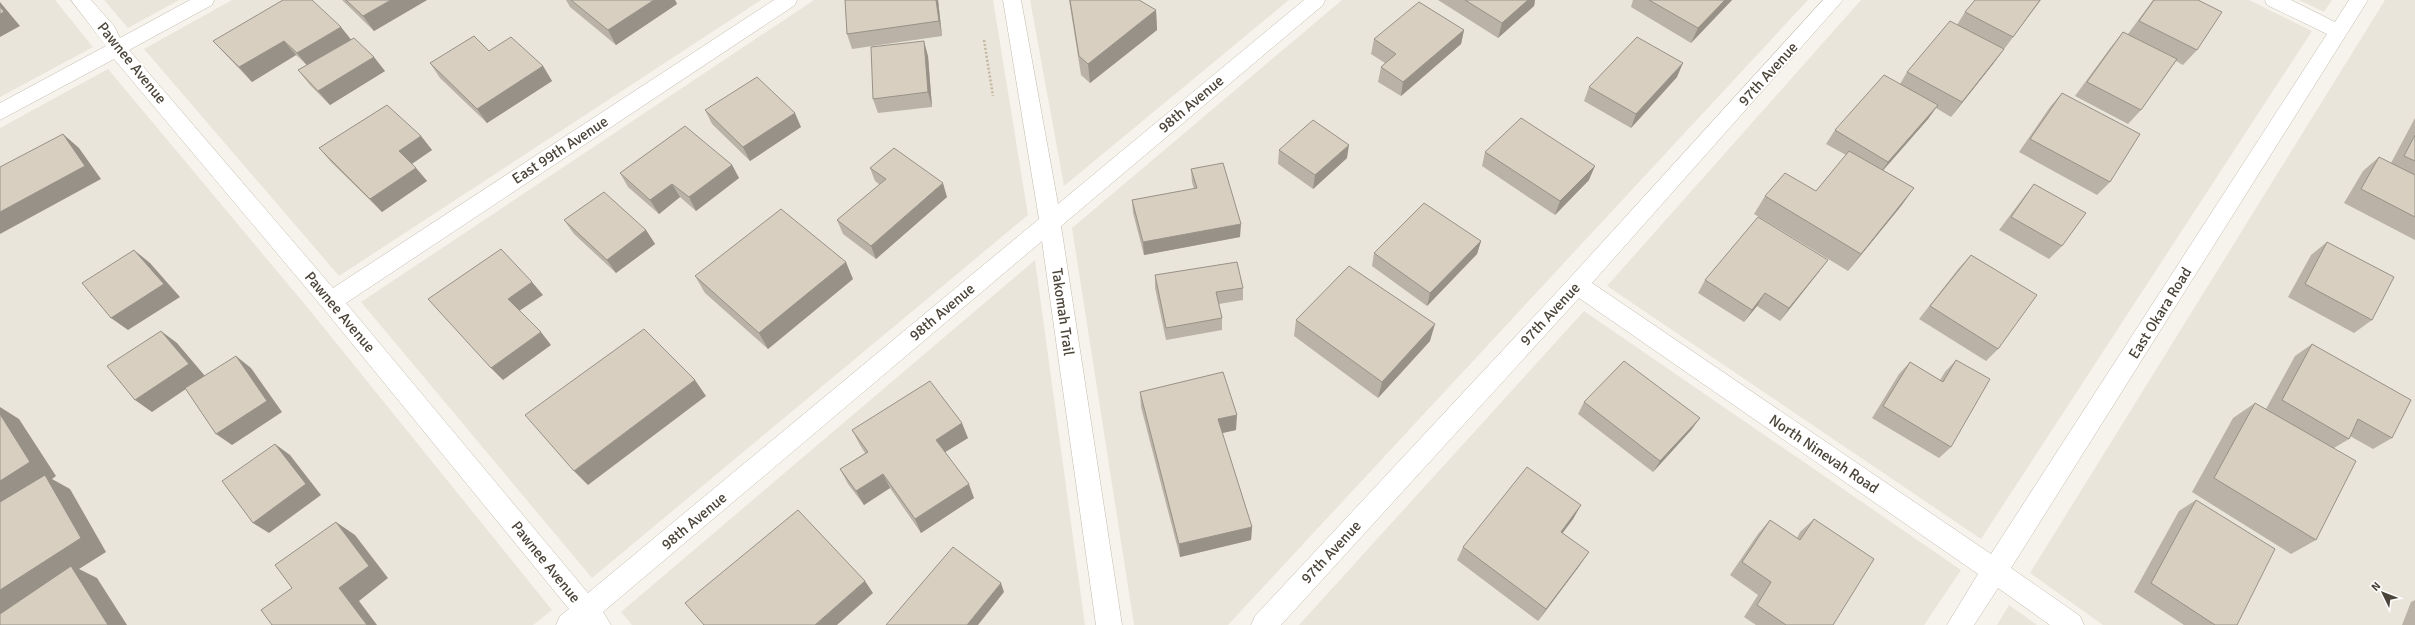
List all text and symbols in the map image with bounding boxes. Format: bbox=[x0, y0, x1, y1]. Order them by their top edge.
street label: Pawnee Avenue bbox=[94, 19, 170, 107]
street label: 97th Avenue bbox=[1735, 38, 1801, 110]
street label: 98th Avenue bbox=[1155, 71, 1227, 137]
street label: East 99th Avenue bbox=[509, 112, 611, 188]
street label: East Okara Road bbox=[2125, 264, 2195, 362]
street label: Takomah Trail bbox=[1048, 267, 1078, 357]
street label: Pawnee Avenue bbox=[301, 268, 379, 356]
street label: 98th Avenue bbox=[906, 279, 978, 345]
street label: 97th Avenue bbox=[1516, 279, 1584, 349]
street label: North Ninevah Road bbox=[1766, 411, 1882, 497]
street label: 98th Avenue bbox=[658, 488, 730, 554]
street label: 97th Avenue bbox=[1297, 517, 1365, 587]
street label: Pawnee Avenue bbox=[508, 518, 584, 606]
north arrow bbox=[2363, 573, 2403, 613]
text: N bbox=[2369, 579, 2383, 594]

